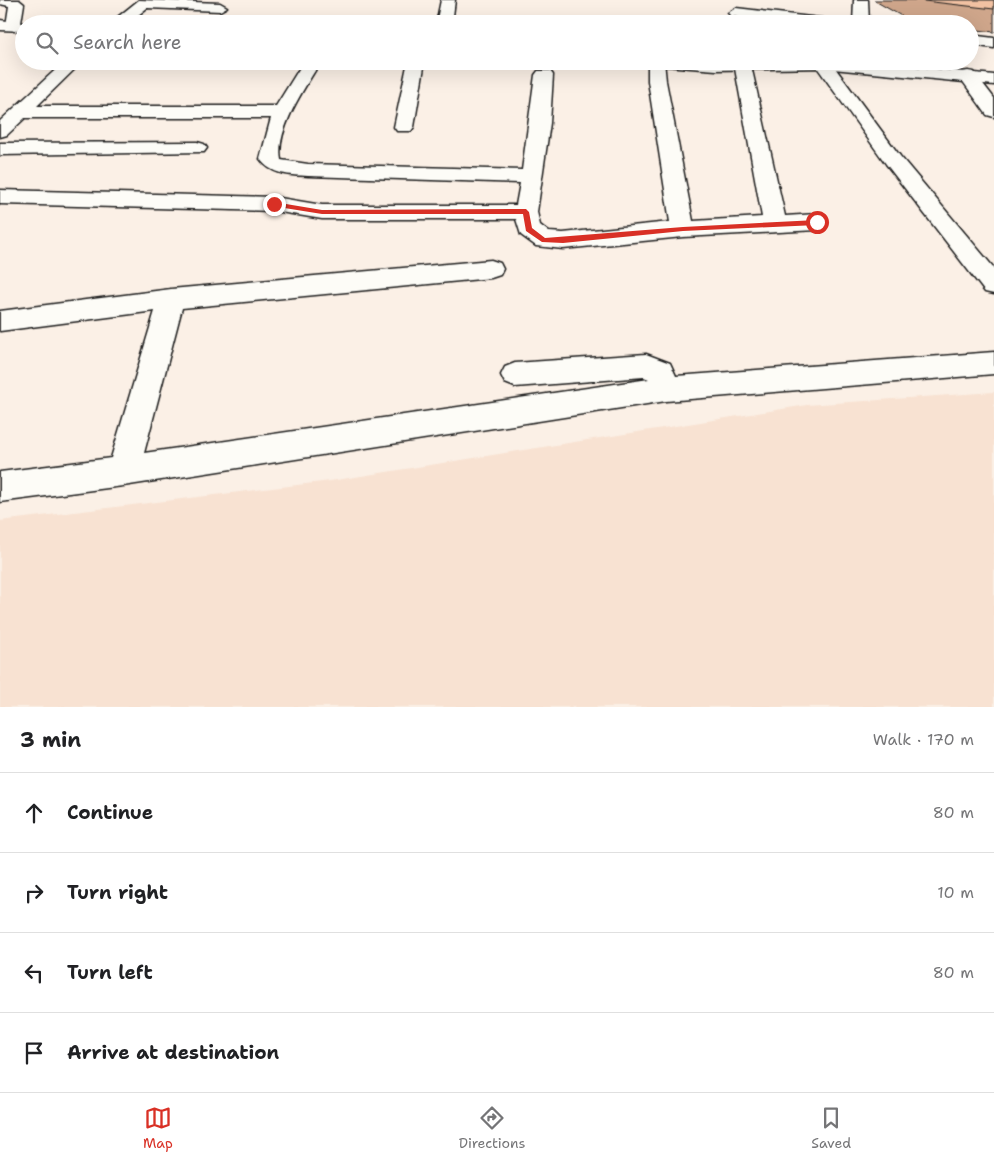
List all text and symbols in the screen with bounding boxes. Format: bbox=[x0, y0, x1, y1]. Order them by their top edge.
search box bbox=[15, 15, 979, 70]
icon: search bbox=[33, 29, 61, 57]
text: Search here bbox=[73, 30, 182, 55]
route end bbox=[263, 193, 286, 216]
route start bbox=[806, 211, 829, 234]
text: 3 min bbox=[20, 726, 81, 754]
text: Walk · 170 m bbox=[873, 729, 974, 750]
icon: ahead bbox=[20, 799, 48, 827]
text: Continue bbox=[67, 800, 153, 825]
text: 80 m bbox=[933, 802, 974, 823]
icon: right bbox=[20, 879, 48, 907]
text: Turn right bbox=[67, 880, 168, 905]
text: 10 m bbox=[937, 882, 974, 903]
icon: left bbox=[20, 959, 48, 987]
text: Turn left bbox=[67, 960, 153, 985]
text: 80 m bbox=[933, 962, 974, 983]
icon: arrive bbox=[20, 1039, 48, 1067]
text: Arrive at destination bbox=[67, 1040, 279, 1065]
tab: Map bbox=[143, 1104, 173, 1152]
tab: Directions bbox=[459, 1104, 525, 1152]
tab: Saved bbox=[811, 1104, 851, 1152]

